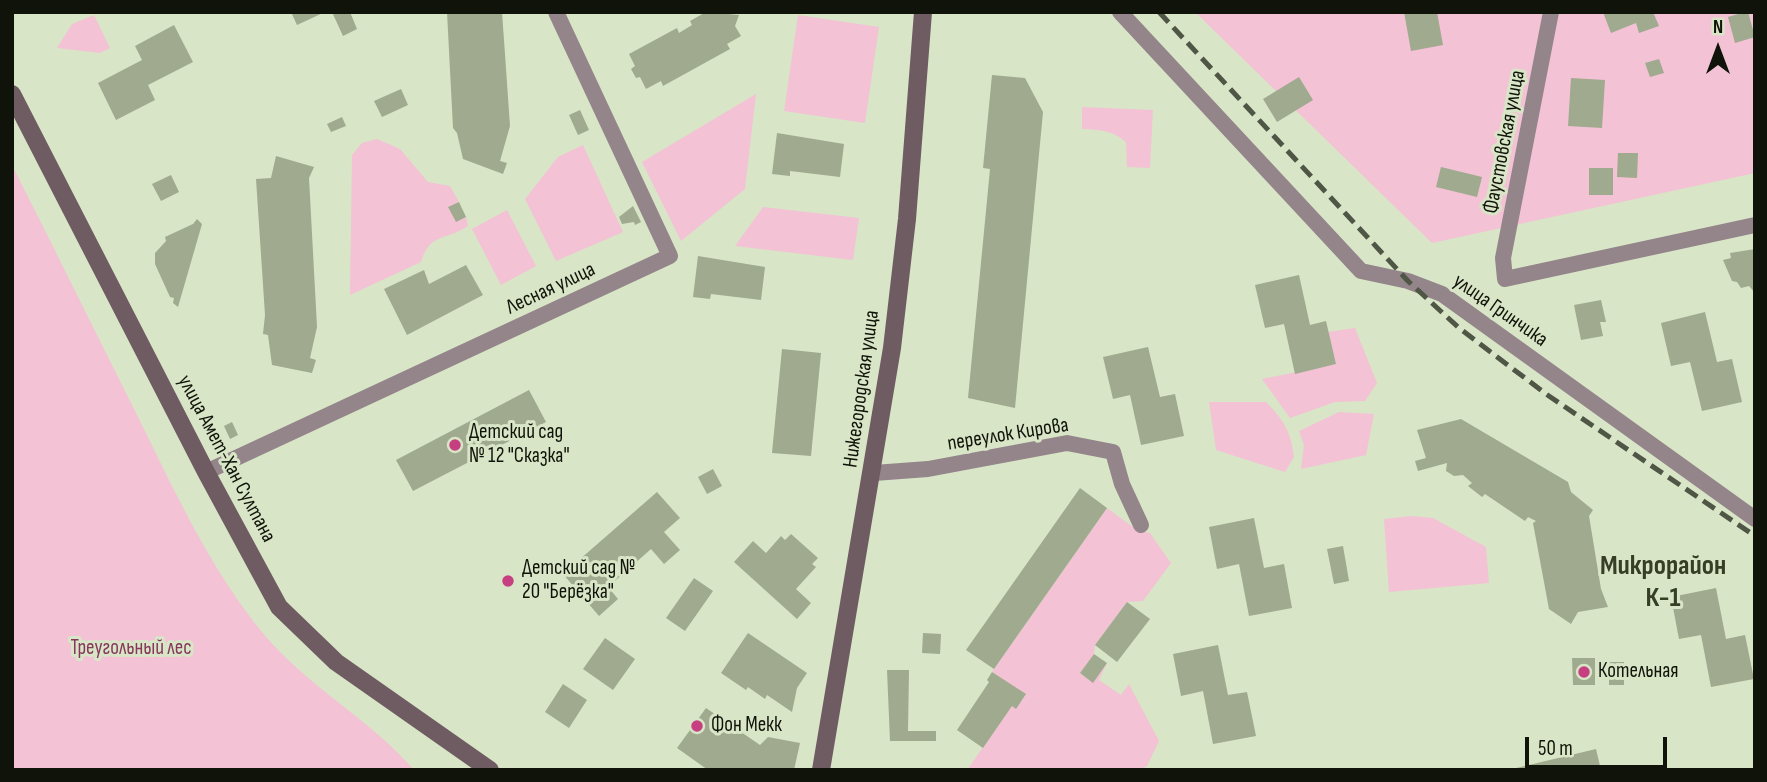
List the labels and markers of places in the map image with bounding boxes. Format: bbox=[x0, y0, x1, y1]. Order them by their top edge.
place label: Детский сад № 12 "Сказка" bbox=[469, 420, 570, 470]
marker: Детский сад № 12 "Сказка" bbox=[447, 437, 463, 453]
place label: Детский сад № 20 "Берёзка" bbox=[522, 556, 635, 606]
marker: Детский сад № 20 "Берёзка" bbox=[500, 573, 516, 589]
place label: Котельная bbox=[1598, 659, 1678, 685]
marker: Котельная bbox=[1576, 664, 1592, 680]
place label: Фон Мекк bbox=[711, 713, 782, 739]
marker: Фон Мекк bbox=[689, 718, 705, 734]

